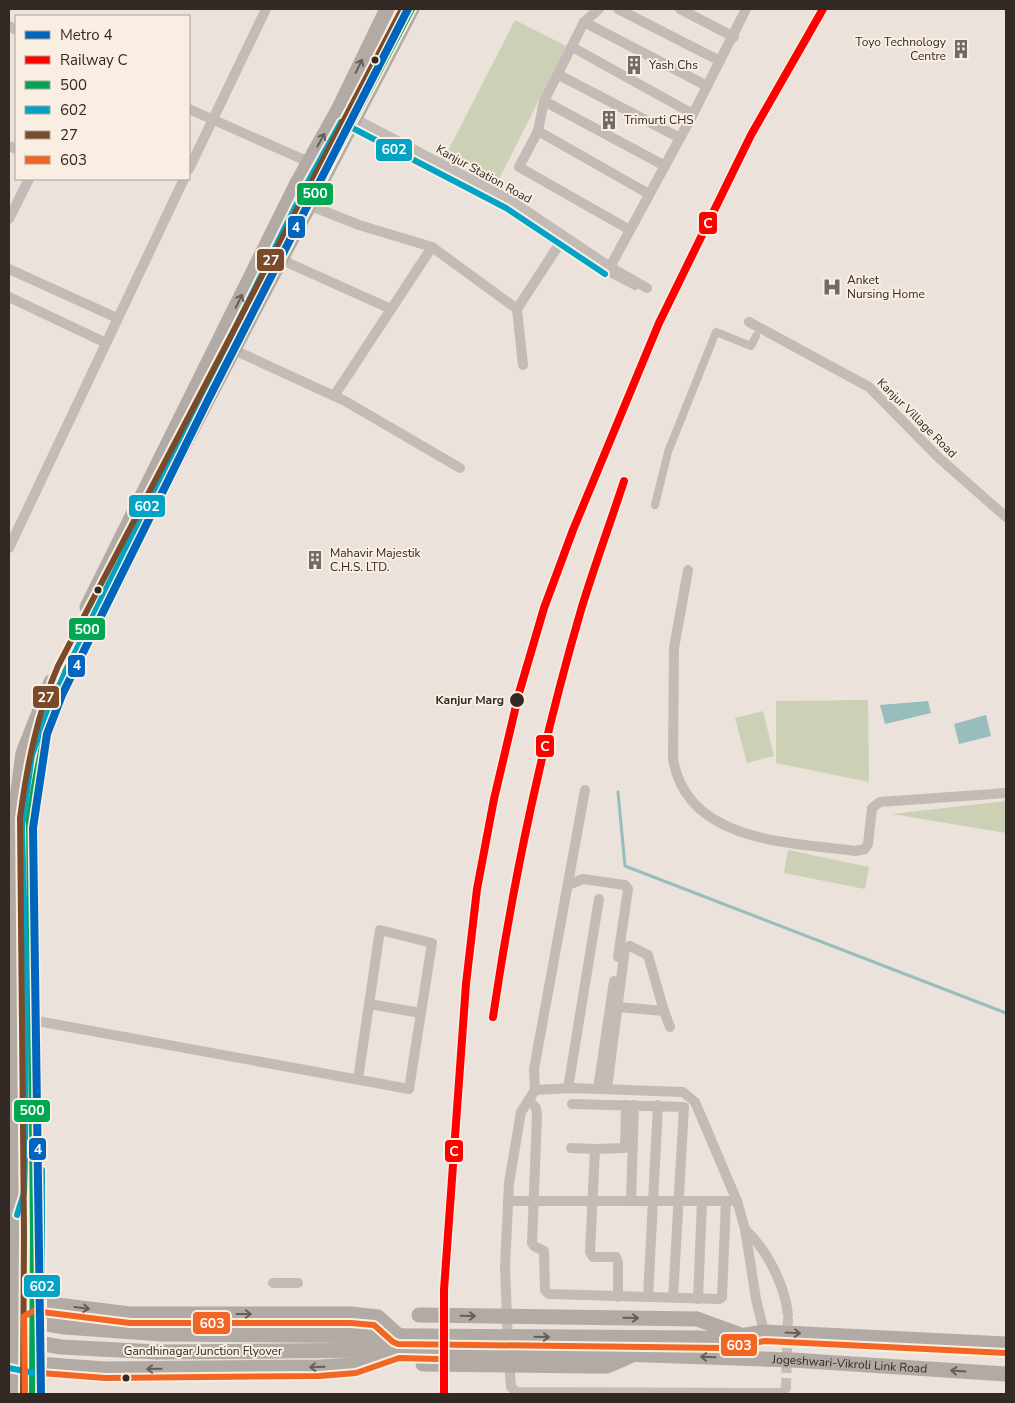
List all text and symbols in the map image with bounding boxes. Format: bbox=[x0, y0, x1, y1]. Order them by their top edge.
legend bbox=[15, 15, 190, 180]
text: Metro 4 bbox=[60, 25, 113, 45]
place label: Toyo Technology Centre bbox=[855, 34, 947, 64]
building icon: Toyo Technology Centre bbox=[950, 38, 972, 60]
text: Railway C bbox=[60, 50, 128, 70]
building icon: Yash Chs bbox=[623, 54, 645, 76]
unlabelled marker bbox=[370, 55, 380, 65]
place label: Yash Chs bbox=[648, 57, 698, 73]
one-way arrow bbox=[355, 59, 364, 74]
text: 500 bbox=[60, 75, 87, 95]
text: 602 bbox=[60, 100, 87, 120]
building icon: Trimurti CHS bbox=[598, 109, 620, 131]
place label: Trimurti CHS bbox=[624, 112, 694, 128]
text: 27 bbox=[60, 125, 78, 145]
one-way arrow bbox=[316, 134, 326, 148]
line badge: 602 bbox=[375, 138, 413, 162]
text: 602 bbox=[381, 140, 407, 159]
street label: Kanjur Station Road bbox=[433, 141, 535, 207]
text: 603 bbox=[60, 150, 87, 170]
line badge: 500 bbox=[296, 182, 334, 206]
text: 500 bbox=[302, 184, 328, 203]
line badge: C bbox=[698, 211, 718, 235]
text: C bbox=[703, 214, 713, 233]
line badge: 4 bbox=[287, 215, 306, 239]
text: 4 bbox=[292, 218, 301, 237]
line badge: 27 bbox=[256, 248, 285, 272]
text: 27 bbox=[263, 251, 279, 270]
place label: Anket Nursing Home bbox=[847, 272, 925, 302]
hospital icon: Anket Nursing Home bbox=[821, 276, 843, 298]
one-way arrow bbox=[235, 294, 244, 309]
street label: Kanjur Village Road bbox=[874, 375, 960, 461]
line badge: 602 bbox=[128, 494, 166, 518]
text: 602 bbox=[134, 497, 160, 516]
place label: Mahavir Majestik C.H.S. LTD. bbox=[330, 545, 422, 575]
building icon: Mahavir Majestik C.H.S. LTD. bbox=[304, 549, 326, 571]
unlabelled marker bbox=[93, 585, 103, 595]
line badge: 500 bbox=[68, 617, 106, 641]
text: 500 bbox=[74, 620, 100, 639]
line badge: 4 bbox=[67, 654, 86, 678]
text: 4 bbox=[73, 656, 82, 675]
line badge: 27 bbox=[32, 685, 60, 709]
text: 27 bbox=[38, 688, 54, 707]
marker: Kanjur Marg bbox=[508, 691, 526, 709]
place label: Kanjur Marg bbox=[436, 692, 504, 708]
line badge: C bbox=[535, 734, 555, 758]
text: C bbox=[540, 737, 550, 756]
line badge: 500 bbox=[13, 1099, 51, 1123]
text: 500 bbox=[19, 1101, 45, 1120]
line badge: 4 bbox=[28, 1137, 47, 1161]
line badge: C bbox=[444, 1139, 464, 1163]
text: 4 bbox=[34, 1140, 43, 1159]
text: C bbox=[449, 1142, 459, 1161]
line badge: 602 bbox=[23, 1274, 61, 1298]
text: 602 bbox=[29, 1277, 55, 1296]
one-way arrow bbox=[73, 1303, 89, 1313]
one-way arrow bbox=[235, 1309, 251, 1319]
line badge: 603 bbox=[192, 1311, 231, 1335]
one-way arrow bbox=[460, 1311, 476, 1321]
one-way arrow bbox=[622, 1313, 638, 1323]
text: 603 bbox=[199, 1314, 225, 1333]
one-way arrow bbox=[785, 1329, 801, 1338]
one-way arrow bbox=[534, 1332, 550, 1342]
line badge: 603 bbox=[720, 1333, 758, 1357]
text: 603 bbox=[726, 1336, 752, 1355]
street label: Gandhinagar Junction Flyover bbox=[124, 1343, 283, 1359]
street label: Jogeshwari-Vikroli Link Road bbox=[771, 1351, 928, 1377]
one-way arrow bbox=[700, 1352, 716, 1362]
one-way arrow bbox=[309, 1362, 326, 1372]
one-way arrow bbox=[147, 1364, 163, 1374]
one-way arrow bbox=[950, 1366, 966, 1375]
unlabelled marker bbox=[121, 1373, 131, 1383]

